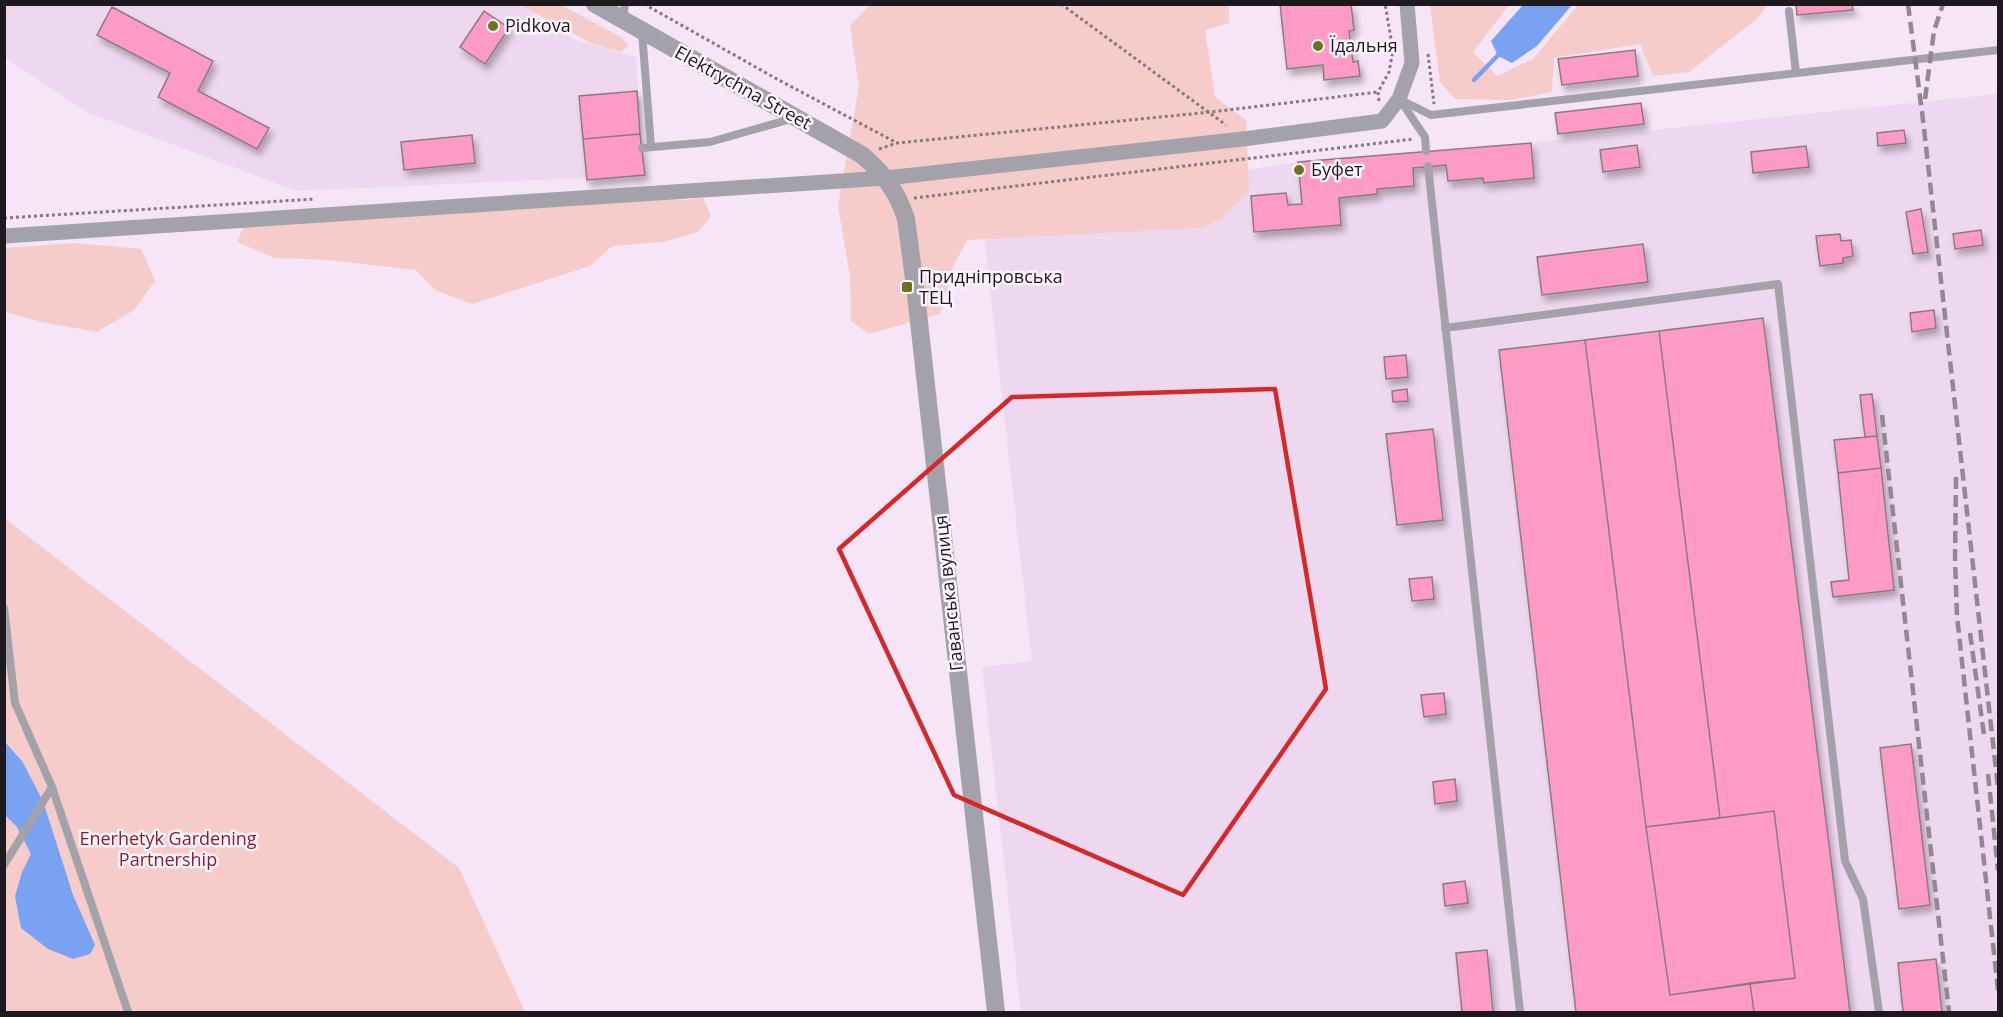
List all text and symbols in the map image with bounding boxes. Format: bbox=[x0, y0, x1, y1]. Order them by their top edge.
place label: Pidkova bbox=[505, 13, 571, 37]
marker: Pidkova bbox=[486, 19, 500, 33]
place label: Їдальня bbox=[1330, 33, 1398, 57]
marker: Їдальня bbox=[1311, 39, 1325, 53]
street label: Elektrychna Street bbox=[671, 40, 816, 135]
place label: Буфет bbox=[1311, 157, 1363, 181]
marker: Буфет bbox=[1292, 163, 1306, 177]
place label: Придніпровська ТЕЦ bbox=[919, 264, 1063, 309]
marker: Придніпровська ТЕЦ bbox=[900, 280, 914, 294]
street label: Гаванська вулиця bbox=[928, 514, 968, 672]
park label: Enerhetyk Gardening Partnership bbox=[79, 826, 257, 871]

